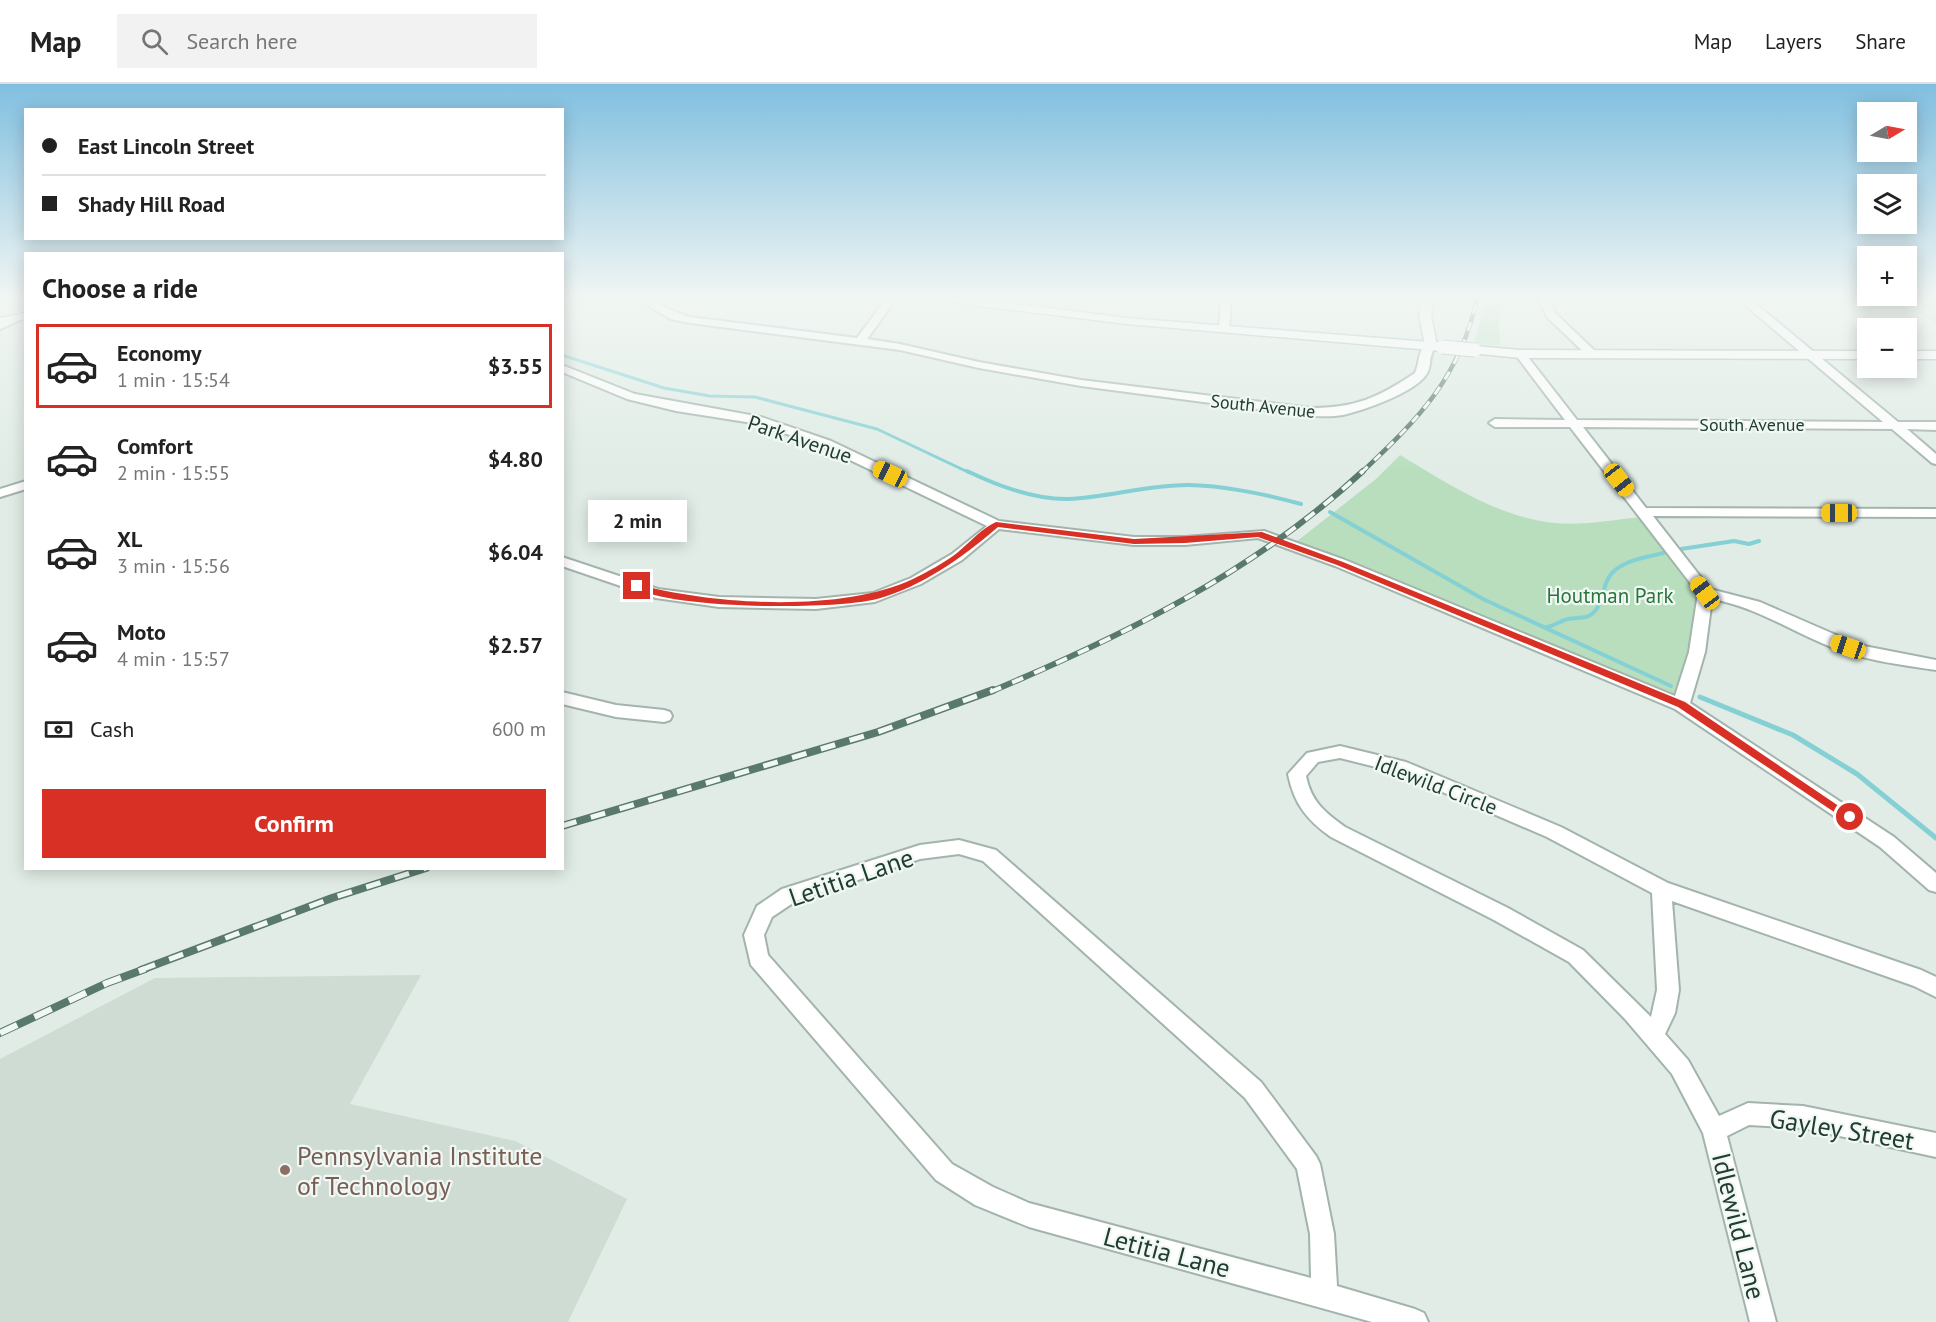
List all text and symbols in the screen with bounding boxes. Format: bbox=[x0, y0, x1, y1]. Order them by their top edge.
search box bbox=[117, 14, 537, 68]
text: Map bbox=[30, 23, 81, 60]
icon: search bbox=[138, 25, 171, 58]
text: Search here bbox=[186, 27, 297, 55]
text: Map bbox=[1694, 28, 1732, 55]
text: Layers bbox=[1765, 28, 1822, 55]
text: Share bbox=[1855, 28, 1906, 55]
north arrow bbox=[1857, 102, 1917, 162]
map controls bbox=[1857, 102, 1917, 378]
text: East Lincoln Street bbox=[78, 132, 254, 160]
button: layers bbox=[1857, 174, 1917, 234]
text: Shady Hill Road bbox=[78, 190, 225, 218]
button: + bbox=[1857, 246, 1917, 306]
text: Choose a ride bbox=[42, 271, 198, 305]
button: − bbox=[1857, 318, 1917, 378]
icon: car bbox=[45, 339, 99, 393]
text: Economy bbox=[117, 339, 201, 367]
text: $3.55 bbox=[488, 352, 543, 380]
text: 1 min · 15:54 bbox=[117, 367, 230, 393]
street label: South Avenue bbox=[1209, 389, 1317, 423]
street label: Park Avenue bbox=[744, 409, 856, 469]
street label: South Avenue bbox=[1699, 413, 1805, 436]
icon: car bbox=[45, 432, 99, 486]
text: Comfort bbox=[117, 432, 193, 460]
text: $4.80 bbox=[488, 445, 543, 473]
car bbox=[870, 458, 910, 490]
text: 2 min · 15:55 bbox=[117, 460, 230, 486]
car bbox=[1601, 460, 1637, 500]
callout: 2 min bbox=[588, 499, 686, 541]
car bbox=[1821, 504, 1857, 522]
text: 2 min bbox=[613, 508, 662, 534]
icon: car bbox=[45, 525, 99, 579]
text: XL bbox=[117, 525, 142, 553]
text: $6.04 bbox=[488, 538, 543, 566]
text: 3 min · 15:56 bbox=[117, 553, 230, 579]
route end bbox=[623, 572, 650, 599]
car bbox=[1687, 573, 1723, 613]
park label: Houtman Park bbox=[1547, 582, 1674, 609]
icon: car bbox=[45, 618, 99, 672]
text: Moto bbox=[117, 618, 166, 646]
text: $2.57 bbox=[488, 631, 543, 659]
car bbox=[1828, 633, 1868, 661]
text: 4 min · 15:57 bbox=[117, 646, 230, 672]
icon: cash bbox=[42, 713, 75, 746]
text: Cash bbox=[90, 715, 134, 743]
text: 600 m bbox=[492, 716, 546, 742]
street label: Idlewild Circle bbox=[1371, 749, 1501, 821]
button: Confirm bbox=[42, 789, 546, 858]
route start bbox=[1836, 803, 1863, 830]
street label: Letitia Lane bbox=[784, 840, 918, 914]
street label: Gayley Street bbox=[1767, 1101, 1917, 1157]
place label: Pennsylvania Institute of Technology bbox=[297, 1139, 542, 1202]
street label: Idlewild Lane bbox=[1705, 1149, 1773, 1303]
marker: Pennsylvania Institute of Technology bbox=[278, 1163, 292, 1177]
street label: Letitia Lane bbox=[1100, 1219, 1234, 1285]

